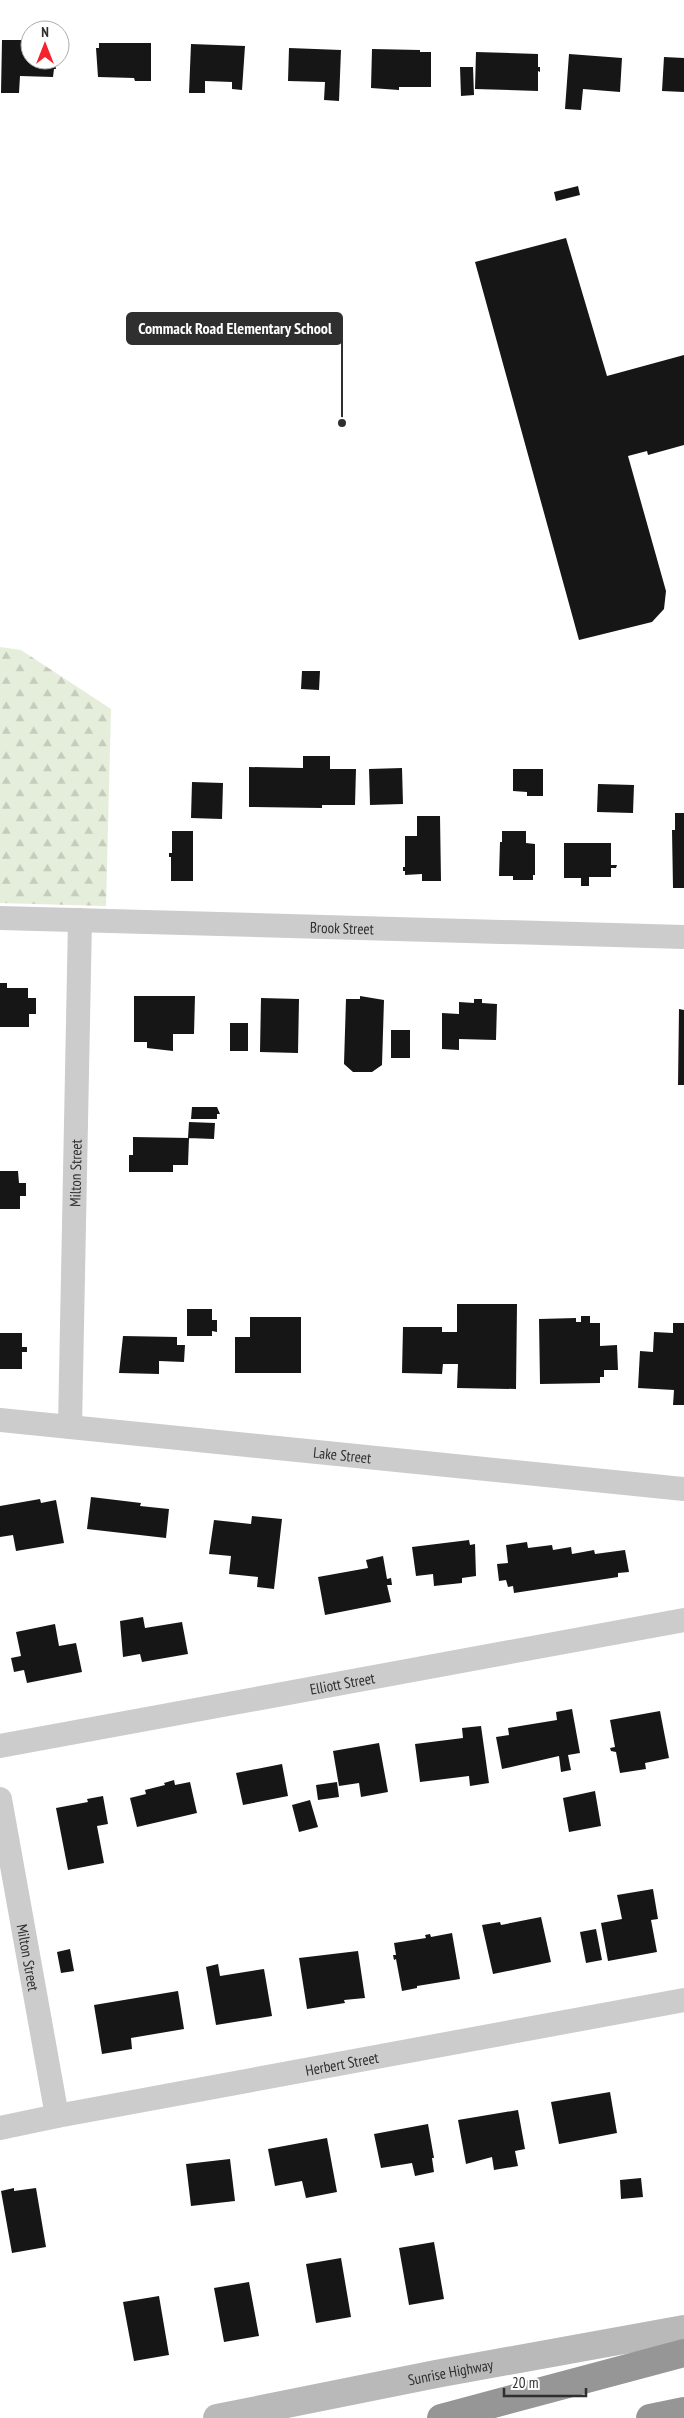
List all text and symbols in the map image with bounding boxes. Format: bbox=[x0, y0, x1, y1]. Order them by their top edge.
north arrow bbox=[20, 20, 70, 70]
text: N bbox=[41, 23, 49, 41]
callout: Commack Road Elementary School bbox=[127, 313, 342, 344]
text: Commack Road Elementary School bbox=[138, 318, 332, 338]
street label: Brook Street bbox=[310, 917, 374, 938]
street label: Milton Street bbox=[65, 1139, 85, 1207]
street label: Lake Street bbox=[312, 1442, 372, 1467]
street label: Elliott Street bbox=[308, 1668, 376, 1698]
street label: Milton Street bbox=[13, 1922, 44, 1992]
street label: Herbert Street bbox=[304, 2047, 380, 2079]
street label: Sunrise Highway bbox=[406, 2354, 495, 2389]
scale bar bbox=[504, 2366, 586, 2398]
text: 20 m bbox=[512, 2373, 538, 2392]

